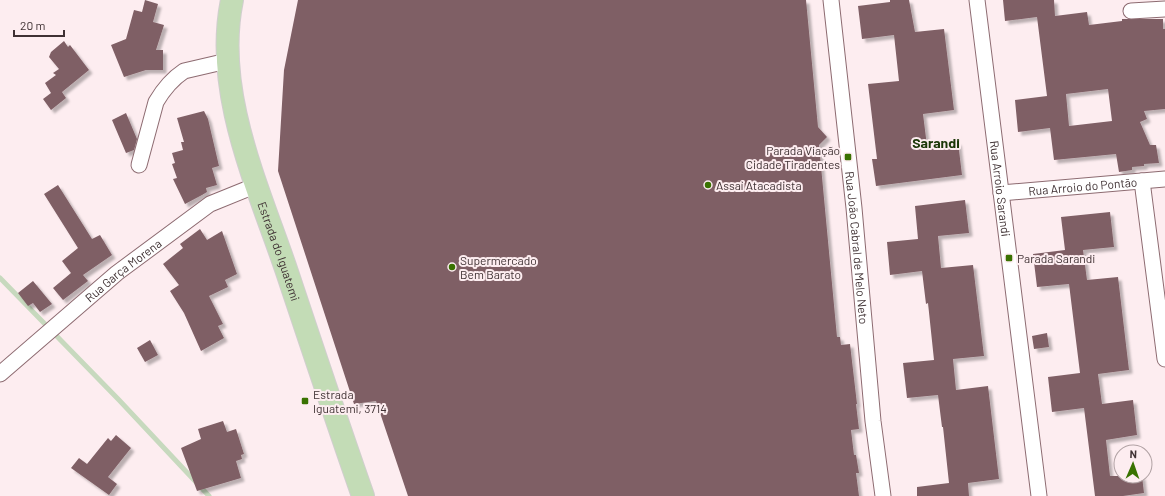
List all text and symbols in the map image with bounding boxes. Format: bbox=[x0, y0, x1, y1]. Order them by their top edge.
scale bar bbox=[14, 12, 64, 38]
text: 20 m bbox=[20, 18, 46, 32]
district label: Sarandi bbox=[912, 134, 960, 151]
street label: Rua Arroio Sarandi bbox=[988, 140, 1013, 237]
place label: Parada Viação Cidade Tiradentes bbox=[746, 143, 840, 171]
marker: Parada Viação Cidade Tiradentes bbox=[843, 152, 853, 162]
street label: Rua João Cabral de Melo Neto bbox=[843, 170, 871, 325]
street label: Rua Arroio do Pontão bbox=[1028, 174, 1138, 198]
place label: Assaí Atacadista bbox=[716, 178, 802, 192]
marker: Assaí Atacadista bbox=[703, 180, 713, 190]
street label: Estrada do Iguatemi bbox=[255, 200, 303, 303]
street label: Rua Garça Morena bbox=[82, 236, 164, 305]
place label: Parada Sarandi bbox=[1017, 251, 1095, 265]
place label: Supermercado Bem Barato bbox=[460, 253, 537, 281]
marker: Parada Sarandi bbox=[1004, 253, 1014, 263]
marker: Supermercado Bem Barato bbox=[447, 262, 457, 272]
place label: Estrada Iguatemi, 3714 bbox=[313, 387, 387, 415]
marker: Estrada Iguatemi, 3714 bbox=[300, 396, 310, 406]
north arrow bbox=[1113, 444, 1153, 484]
text: N bbox=[1129, 447, 1137, 460]

